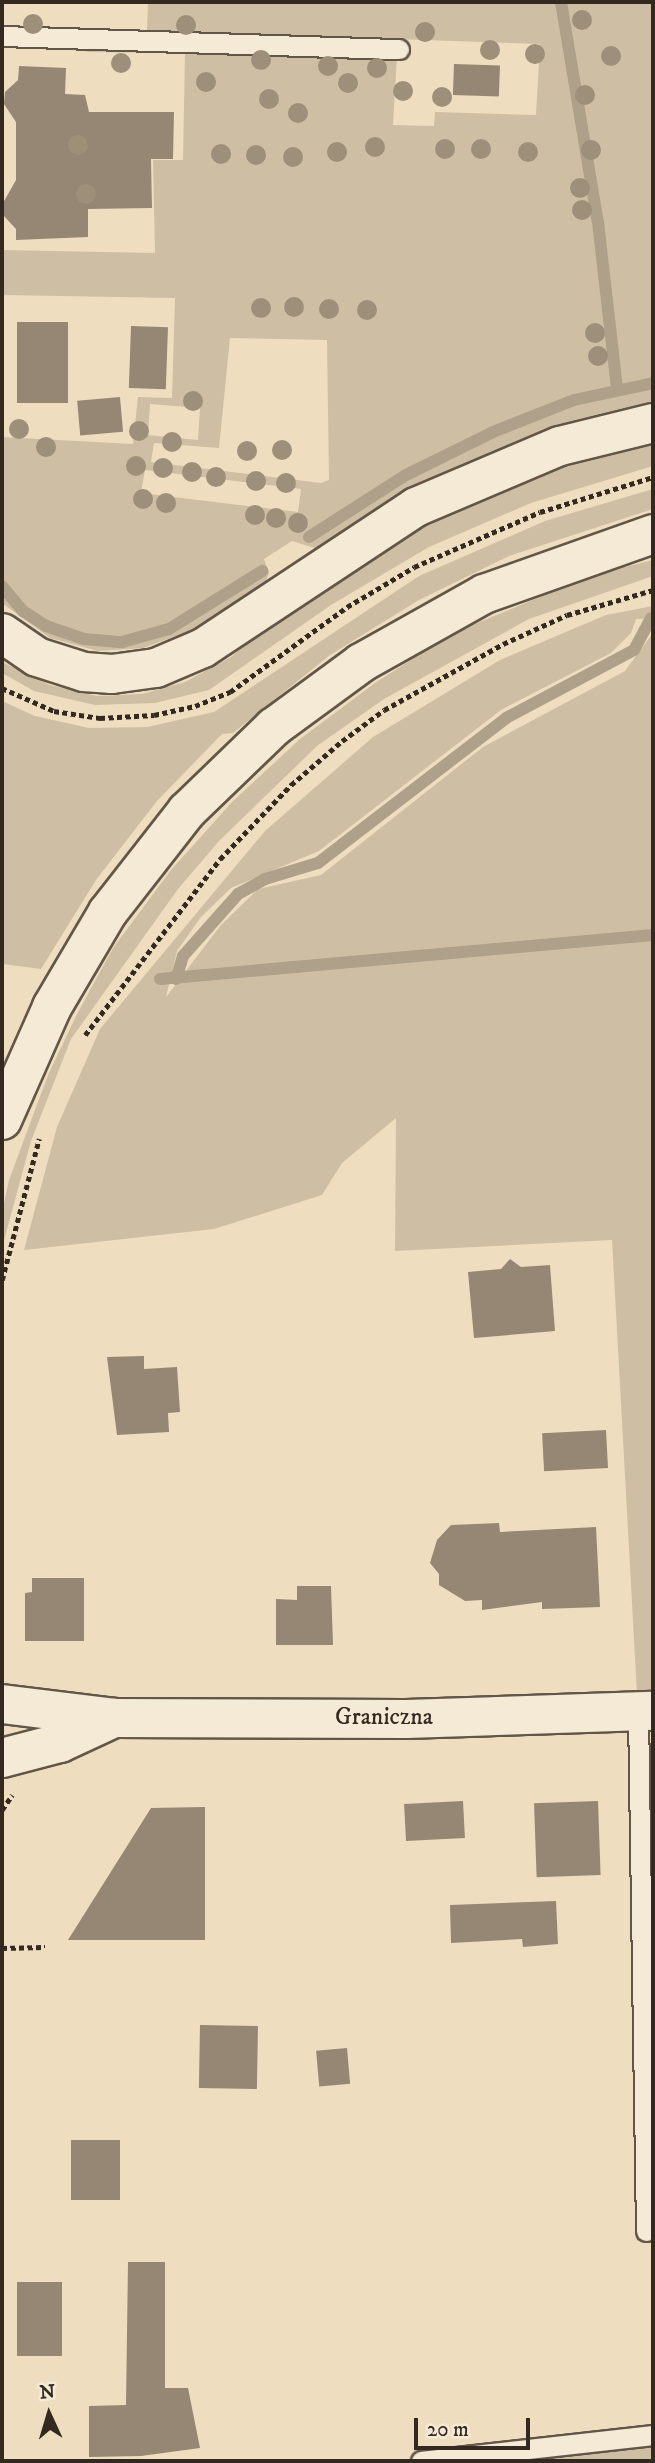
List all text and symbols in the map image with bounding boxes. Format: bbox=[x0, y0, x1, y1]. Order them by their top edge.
street label: Graniczna bbox=[335, 1704, 433, 1732]
north arrow bbox=[14, 2379, 84, 2449]
text: N bbox=[39, 2381, 56, 2405]
scale bar bbox=[417, 2404, 532, 2448]
text: 20 m bbox=[427, 2417, 469, 2443]

